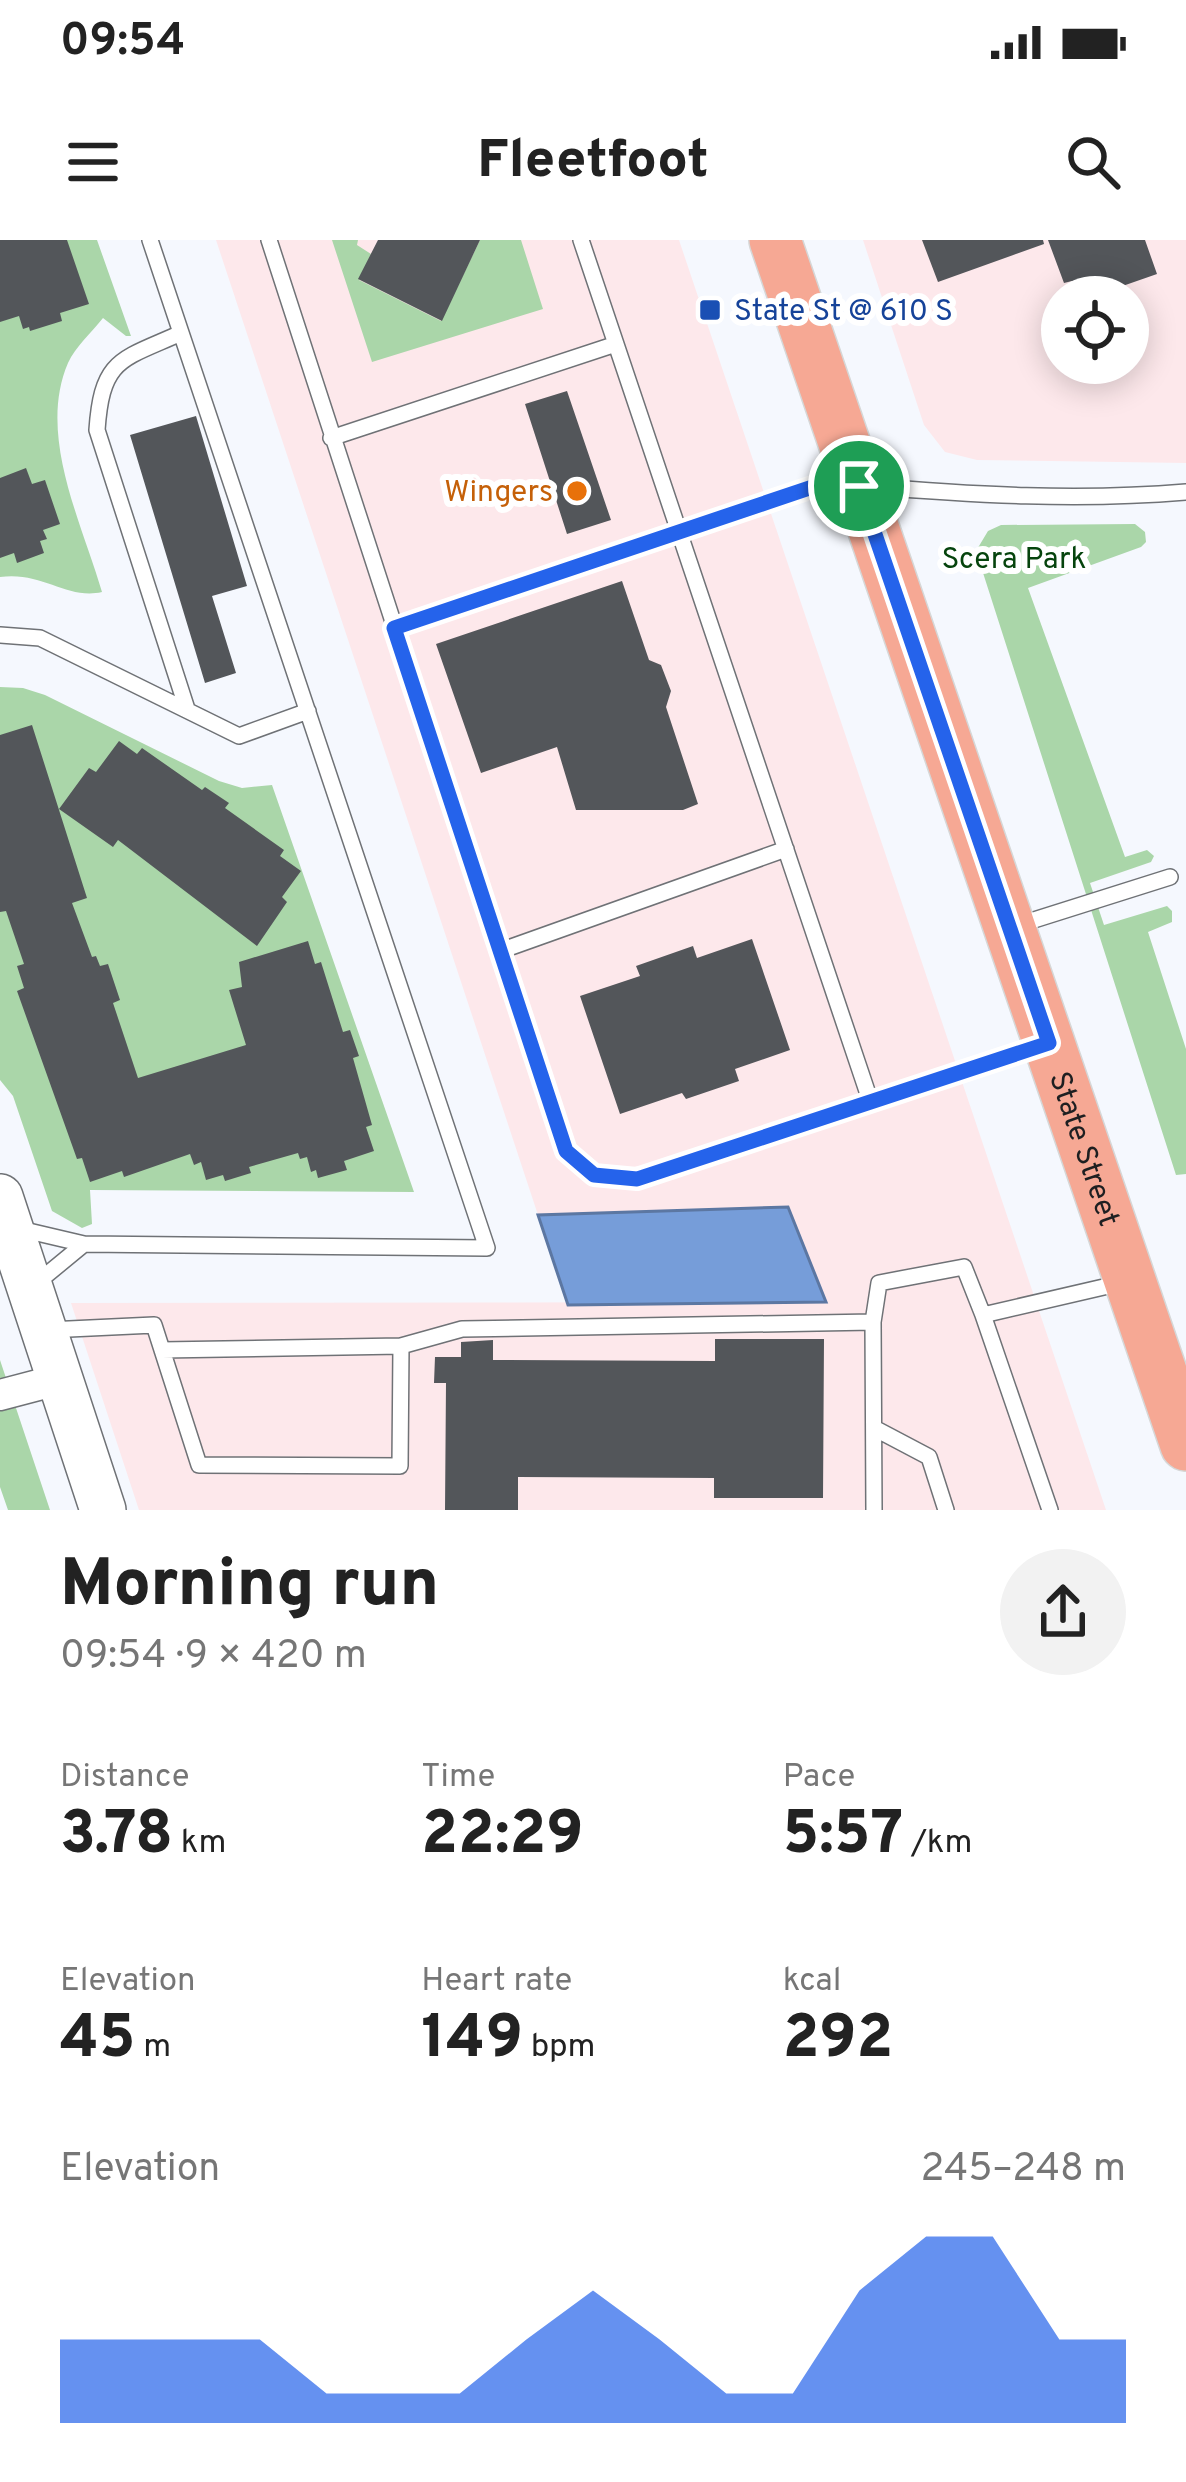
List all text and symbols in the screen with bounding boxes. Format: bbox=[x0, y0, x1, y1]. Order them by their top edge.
text: 09:54 bbox=[60, 14, 185, 71]
text: Fleetfoot bbox=[477, 128, 709, 197]
icon: menu bbox=[60, 129, 126, 195]
icon: search bbox=[1060, 129, 1126, 195]
map controls bbox=[1041, 276, 1149, 384]
button: locate bbox=[1041, 276, 1149, 384]
place label: State St @ 610 S bbox=[734, 294, 953, 331]
marker: State St @ 610 S bbox=[697, 297, 723, 323]
pin bbox=[808, 435, 910, 537]
icon: arrive bbox=[826, 453, 892, 519]
place label: Wingers bbox=[444, 475, 553, 512]
marker: Wingers bbox=[564, 478, 590, 504]
park label: Scera Park bbox=[942, 542, 1086, 579]
street label: State Street bbox=[1039, 1067, 1126, 1232]
text: Morning run bbox=[60, 1546, 439, 1629]
button: share bbox=[1000, 1549, 1126, 1675]
text: 09:54 · 9 × 420 m bbox=[60, 1633, 367, 1682]
text: Distance bbox=[60, 1757, 190, 1799]
text: Time bbox=[421, 1757, 495, 1799]
text: Pace bbox=[783, 1757, 855, 1799]
text: 3.78 bbox=[60, 1799, 173, 1875]
text: 22:29 bbox=[421, 1799, 583, 1875]
text: 5:57 bbox=[783, 1799, 903, 1875]
text: km bbox=[173, 1823, 227, 1865]
text: /km bbox=[903, 1823, 973, 1865]
text: Elevation bbox=[60, 1961, 196, 2003]
text: Heart rate bbox=[421, 1961, 572, 2003]
text: kcal bbox=[783, 1961, 841, 2003]
text: 45 bbox=[60, 2003, 135, 2079]
text: 149 bbox=[421, 2003, 523, 2079]
text: 292 bbox=[783, 2003, 893, 2079]
text: m bbox=[135, 2027, 171, 2069]
text: bpm bbox=[523, 2027, 596, 2069]
text: Elevation bbox=[60, 2146, 220, 2195]
text: 245–248 m bbox=[920, 2146, 1126, 2195]

